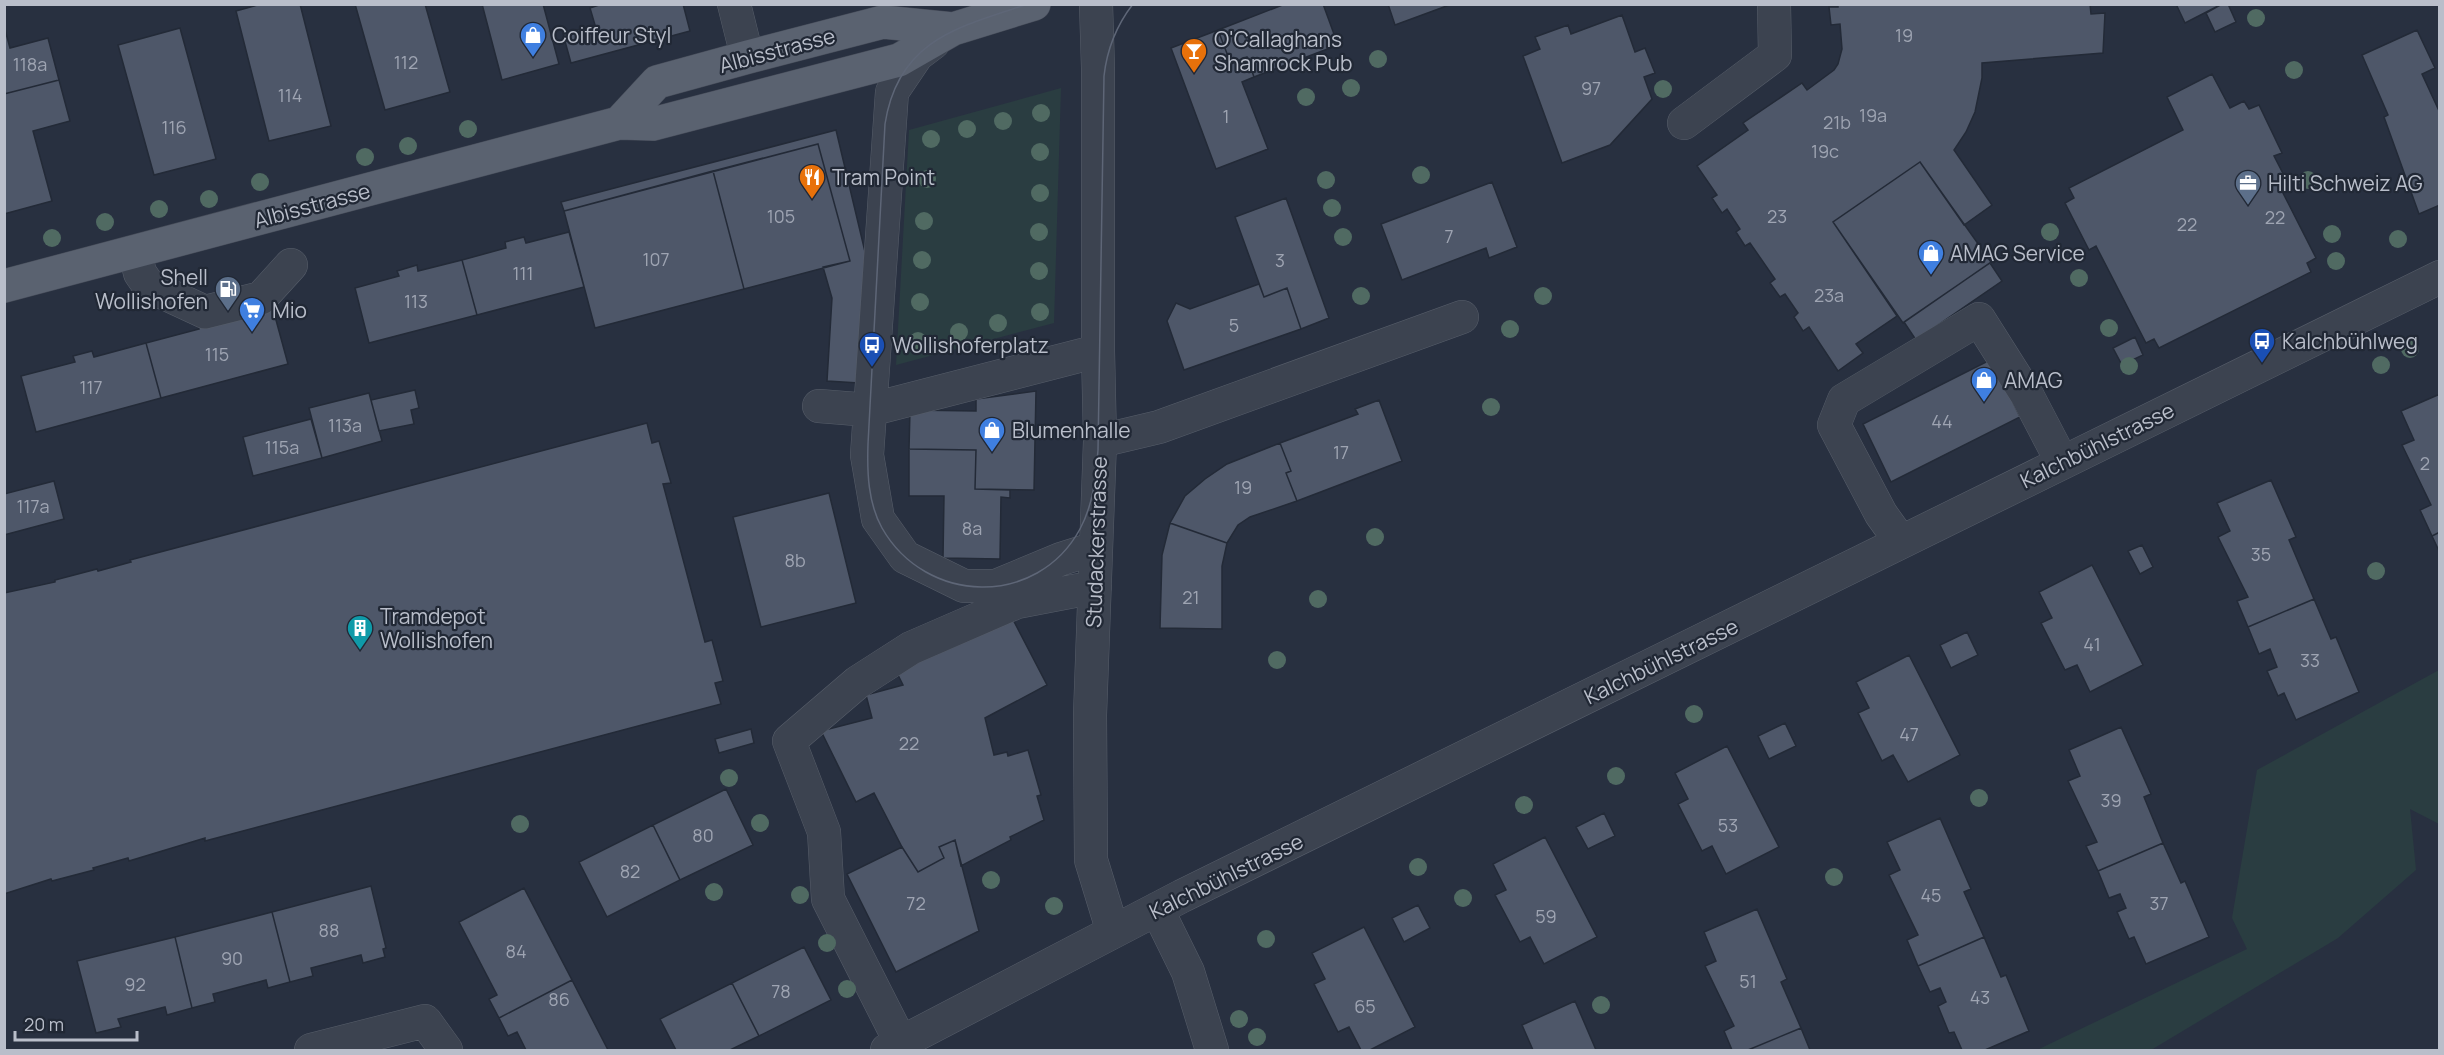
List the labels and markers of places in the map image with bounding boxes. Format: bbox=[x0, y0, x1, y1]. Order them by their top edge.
shop icon: Coiffeur Styl bbox=[518, 20, 548, 58]
place label: Coiffeur Styl bbox=[552, 21, 671, 49]
place label: O'Callaghans Shamrock Pub bbox=[1214, 25, 1353, 77]
bar icon: O'Callaghans Shamrock Pub bbox=[1179, 36, 1209, 74]
restaurant icon: Tram Point bbox=[797, 162, 827, 200]
place label: Tram Point bbox=[832, 163, 935, 191]
office icon: Hilti Schweiz AG bbox=[2233, 168, 2263, 206]
place label: Hilti Schweiz AG bbox=[2268, 169, 2423, 197]
shop icon: AMAG Service bbox=[1916, 238, 1946, 276]
place label: AMAG Service bbox=[1950, 239, 2085, 267]
place label: Shell Wollishofen bbox=[95, 263, 208, 315]
fuel station icon: Shell Wollishofen bbox=[213, 274, 243, 312]
supermarket icon: Mio bbox=[237, 295, 267, 333]
place label: Mio bbox=[272, 296, 307, 324]
bus stop icon: Kalchbühlweg bbox=[2247, 326, 2277, 364]
place label: Kalchbühlweg bbox=[2282, 327, 2418, 355]
bus stop icon: Wollishoferplatz bbox=[857, 330, 887, 368]
place label: Wollishoferplatz bbox=[892, 331, 1049, 359]
shop icon: AMAG bbox=[1969, 365, 1999, 403]
place label: AMAG bbox=[2004, 366, 2063, 394]
shop icon: Blumenhalle bbox=[977, 415, 1007, 453]
place label: Blumenhalle bbox=[1012, 416, 1131, 444]
place label: Tramdepot Wollishofen bbox=[380, 602, 493, 654]
building icon: Tramdepot Wollishofen bbox=[345, 613, 375, 651]

